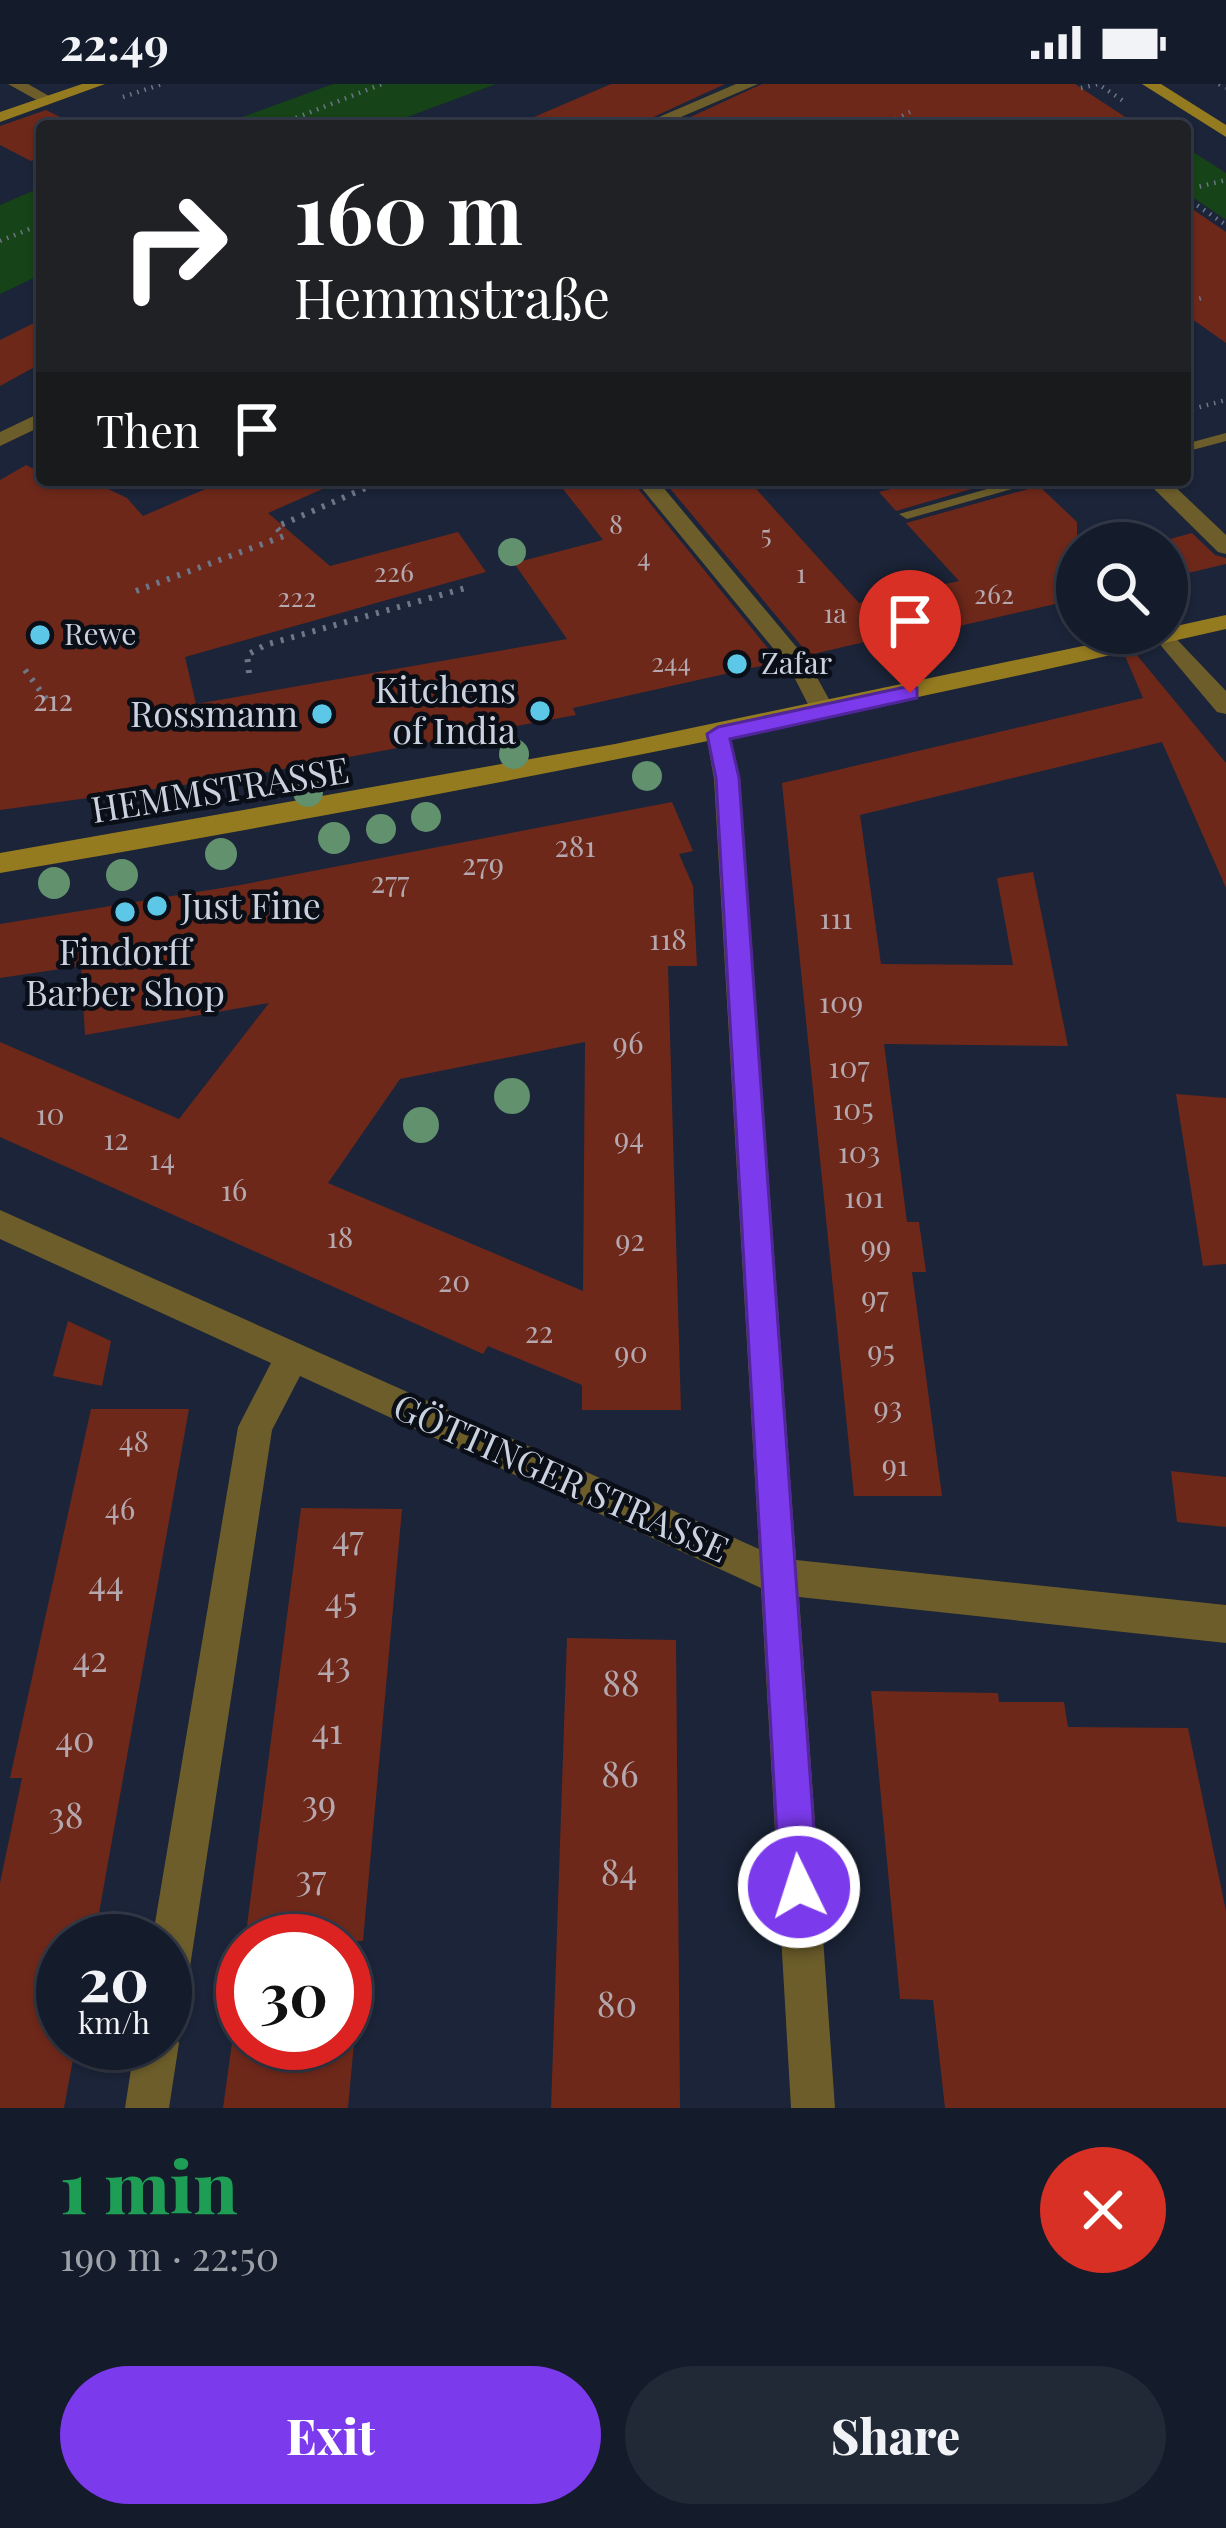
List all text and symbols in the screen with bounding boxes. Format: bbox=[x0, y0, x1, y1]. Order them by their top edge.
text: 22:49 bbox=[60, 12, 169, 72]
text: 160 m bbox=[294, 154, 523, 266]
icon: right bbox=[96, 168, 252, 324]
text: Hemmstraße bbox=[294, 261, 610, 333]
icon: arrive bbox=[224, 396, 290, 462]
text: Then bbox=[96, 399, 200, 459]
house number: 8 bbox=[609, 505, 623, 541]
house number: 5 bbox=[760, 515, 772, 551]
map controls bbox=[1056, 522, 1188, 654]
button: search bbox=[1056, 522, 1188, 654]
house number: 4 bbox=[637, 538, 651, 574]
house number: 226 bbox=[374, 553, 414, 589]
house number: 1 bbox=[796, 554, 806, 590]
pin bbox=[859, 570, 961, 693]
house number: 262 bbox=[974, 575, 1014, 611]
house number: 222 bbox=[278, 578, 316, 614]
icon: arrive bbox=[877, 588, 943, 654]
house number: 1a bbox=[823, 594, 847, 630]
place label: Rewe bbox=[64, 613, 137, 653]
marker: Rewe bbox=[27, 622, 53, 648]
place label: Zafar bbox=[761, 642, 832, 682]
house number: 244 bbox=[651, 643, 691, 679]
marker: Zafar bbox=[724, 651, 750, 677]
place label: Kitchens of India bbox=[375, 664, 516, 753]
house number: 212 bbox=[33, 679, 73, 719]
place label: Rossmann bbox=[130, 688, 298, 736]
marker: Kitchens of India bbox=[527, 698, 553, 724]
marker: Rossmann bbox=[309, 701, 335, 727]
street label: HEMMSTRASSE bbox=[87, 744, 352, 832]
house number: 281 bbox=[554, 825, 596, 865]
house number: 279 bbox=[462, 843, 504, 883]
house number: 277 bbox=[371, 861, 409, 901]
place label: Just Fine bbox=[180, 880, 321, 928]
marker: Just Fine bbox=[144, 893, 170, 919]
house number: 111 bbox=[819, 897, 853, 937]
marker: Findorff Barber Shop bbox=[112, 899, 138, 925]
house number: 118 bbox=[649, 918, 687, 958]
place label: Findorff Barber Shop bbox=[25, 926, 225, 1015]
house number: 109 bbox=[819, 981, 863, 1021]
house number: 96 bbox=[613, 1022, 643, 1062]
house number: 107 bbox=[828, 1046, 870, 1086]
house number: 105 bbox=[832, 1088, 874, 1128]
house number: 10 bbox=[35, 1093, 65, 1133]
house number: 94 bbox=[614, 1117, 644, 1157]
house number: 12 bbox=[103, 1118, 129, 1158]
house number: 103 bbox=[838, 1131, 880, 1171]
house number: 14 bbox=[149, 1138, 175, 1178]
house number: 16 bbox=[221, 1169, 247, 1209]
house number: 101 bbox=[844, 1176, 884, 1216]
house number: 18 bbox=[327, 1216, 353, 1256]
house number: 92 bbox=[615, 1219, 645, 1259]
house number: 99 bbox=[861, 1225, 891, 1265]
house number: 20 bbox=[438, 1260, 470, 1300]
house number: 97 bbox=[861, 1276, 889, 1316]
house number: 22 bbox=[525, 1311, 553, 1351]
house number: 95 bbox=[867, 1330, 895, 1370]
house number: 90 bbox=[614, 1331, 648, 1371]
street label: GÖTTINGER STRASSE bbox=[387, 1381, 737, 1572]
house number: 93 bbox=[874, 1386, 902, 1426]
house number: 48 bbox=[119, 1420, 149, 1460]
house number: 91 bbox=[882, 1444, 908, 1484]
house number: 46 bbox=[105, 1488, 135, 1528]
house number: 47 bbox=[332, 1512, 364, 1560]
house number: 44 bbox=[88, 1557, 124, 1605]
house number: 45 bbox=[325, 1574, 357, 1622]
house number: 42 bbox=[72, 1633, 108, 1681]
house number: 43 bbox=[317, 1638, 351, 1686]
house number: 88 bbox=[602, 1657, 640, 1705]
house number: 41 bbox=[311, 1705, 343, 1753]
house number: 40 bbox=[55, 1713, 95, 1761]
house number: 86 bbox=[601, 1748, 639, 1796]
house number: 39 bbox=[302, 1777, 336, 1825]
house number: 38 bbox=[49, 1789, 83, 1837]
position arrow bbox=[736, 1824, 862, 1950]
house number: 84 bbox=[601, 1846, 637, 1894]
house number: 37 bbox=[296, 1852, 327, 1900]
speed limit sign: 30 bbox=[216, 1914, 372, 2070]
text: 20 bbox=[79, 1937, 149, 2017]
house number: 80 bbox=[597, 1978, 637, 2026]
text: km/h bbox=[78, 2002, 150, 2042]
text: 1 min bbox=[60, 2136, 238, 2232]
button: close bbox=[1040, 2147, 1166, 2273]
text: 190 m · 22:50 bbox=[60, 2229, 279, 2281]
button: Exit bbox=[60, 2366, 601, 2504]
button: Share bbox=[625, 2366, 1166, 2504]

